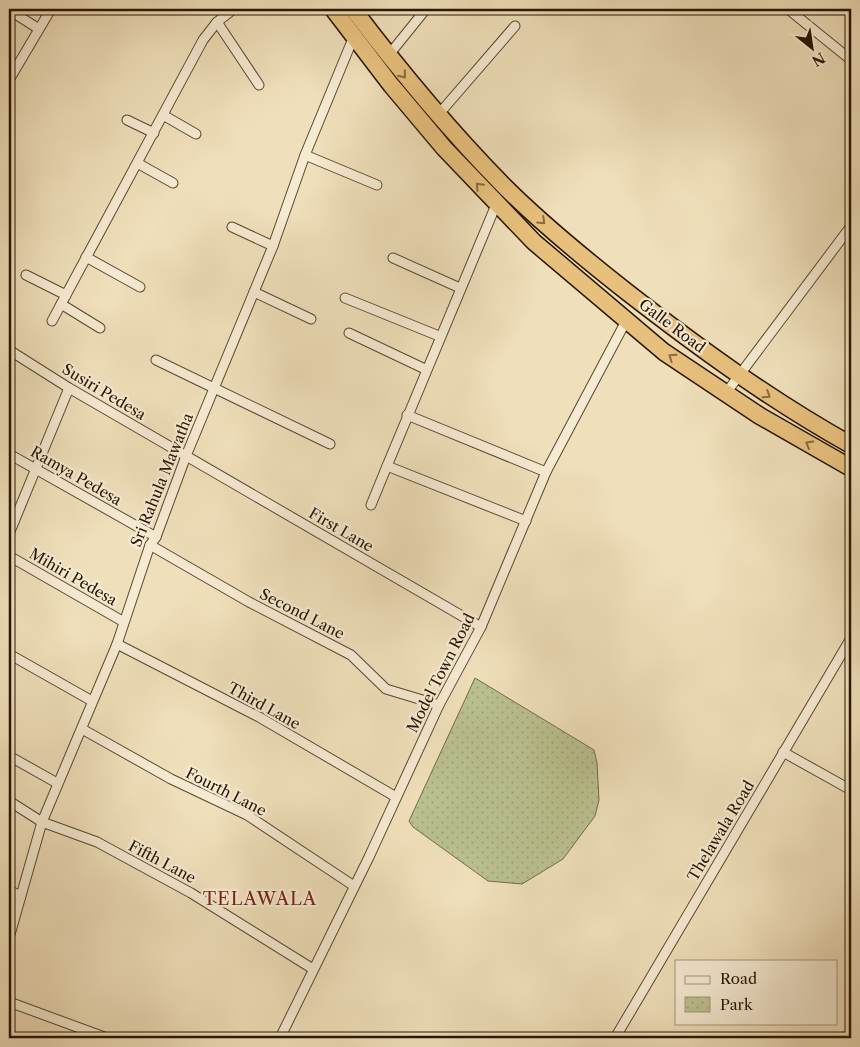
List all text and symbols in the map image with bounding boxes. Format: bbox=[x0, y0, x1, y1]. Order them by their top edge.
north arrow bbox=[788, 22, 838, 72]
text: N bbox=[809, 48, 828, 70]
one-way arrow bbox=[398, 70, 407, 79]
one-way arrow bbox=[476, 182, 485, 191]
one-way arrow bbox=[536, 215, 545, 224]
street label: Galle Road bbox=[635, 294, 709, 357]
one-way arrow bbox=[668, 354, 677, 363]
street label: Susiri Pedesa bbox=[59, 359, 150, 424]
one-way arrow bbox=[762, 388, 771, 398]
street label: Sri Rahula Mawatha bbox=[126, 410, 197, 549]
one-way arrow bbox=[805, 441, 814, 451]
street label: Ramya Pedesa bbox=[27, 442, 125, 509]
street label: First Lane bbox=[305, 503, 377, 556]
street label: Mihiri Pedesa bbox=[26, 544, 121, 609]
street label: Second Lane bbox=[257, 584, 348, 643]
street label: Model Town Road bbox=[402, 610, 479, 735]
street label: Third Lane bbox=[225, 678, 304, 733]
street label: Fourth Lane bbox=[183, 763, 270, 820]
street label: Thelawala Road bbox=[683, 777, 758, 885]
street label: Fifth Lane bbox=[125, 836, 199, 887]
district label: TELAWALA bbox=[203, 888, 317, 910]
legend bbox=[675, 960, 838, 1024]
text: Road bbox=[720, 969, 757, 988]
text: Park bbox=[720, 995, 754, 1014]

